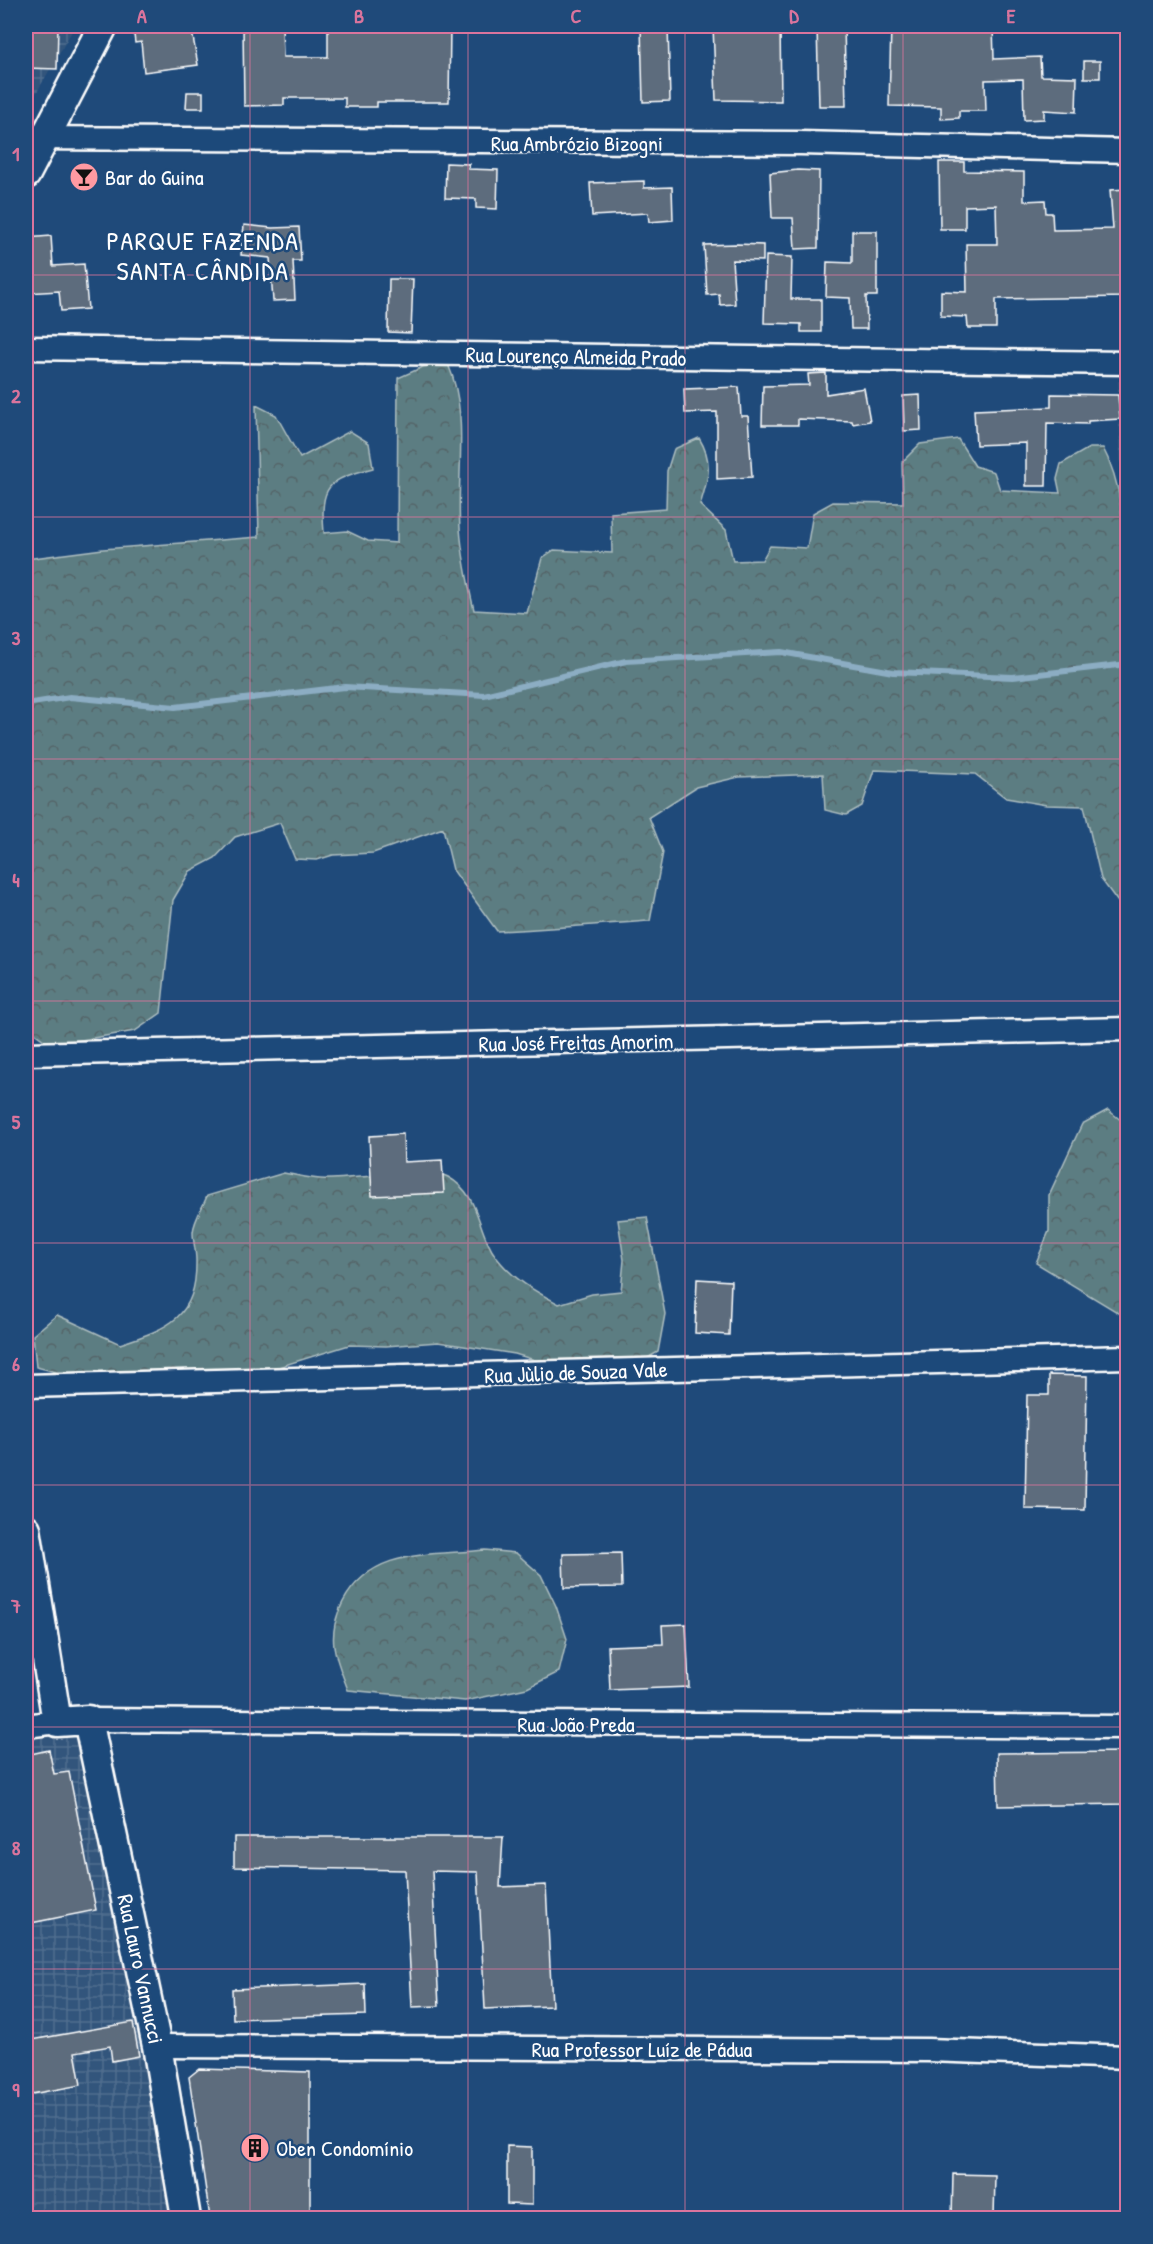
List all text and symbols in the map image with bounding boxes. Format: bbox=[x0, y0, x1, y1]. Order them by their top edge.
text: A bbox=[137, 2, 147, 29]
text: B bbox=[354, 2, 364, 29]
text: C bbox=[571, 2, 582, 29]
text: D bbox=[789, 2, 799, 29]
text: E bbox=[1007, 2, 1016, 29]
street label: Rua Ambrózio Bizogni bbox=[491, 128, 663, 158]
text: 1 bbox=[12, 140, 20, 167]
bar icon: Bar do Guina bbox=[68, 161, 100, 193]
place label: Bar do Guina bbox=[105, 162, 204, 192]
district label: PARQUE FAZENDA SANTA CÂNDIDA bbox=[107, 223, 299, 288]
street label: Rua Lourenço Almeida Prado bbox=[465, 339, 687, 373]
text: 2 bbox=[11, 382, 21, 409]
text: 3 bbox=[12, 624, 21, 651]
text: 4 bbox=[12, 866, 20, 893]
street label: Rua José Freitas Amorim bbox=[478, 1025, 674, 1059]
text: 5 bbox=[12, 1108, 21, 1135]
text: 6 bbox=[12, 1350, 20, 1377]
street label: Rua Jùlio de Souza Vale bbox=[484, 1354, 668, 1390]
text: 7 bbox=[10, 1592, 21, 1619]
street label: Rua João Preda bbox=[517, 1709, 635, 1739]
text: 8 bbox=[12, 1834, 21, 1861]
street label: Rua Lauro Vannucci bbox=[111, 1891, 171, 2047]
street label: Rua Professor Luíz de Pádua bbox=[532, 2034, 753, 2064]
text: 9 bbox=[12, 2076, 20, 2103]
building icon: Oben Condomínio bbox=[239, 2132, 271, 2164]
place label: Oben Condomínio bbox=[276, 2133, 413, 2163]

